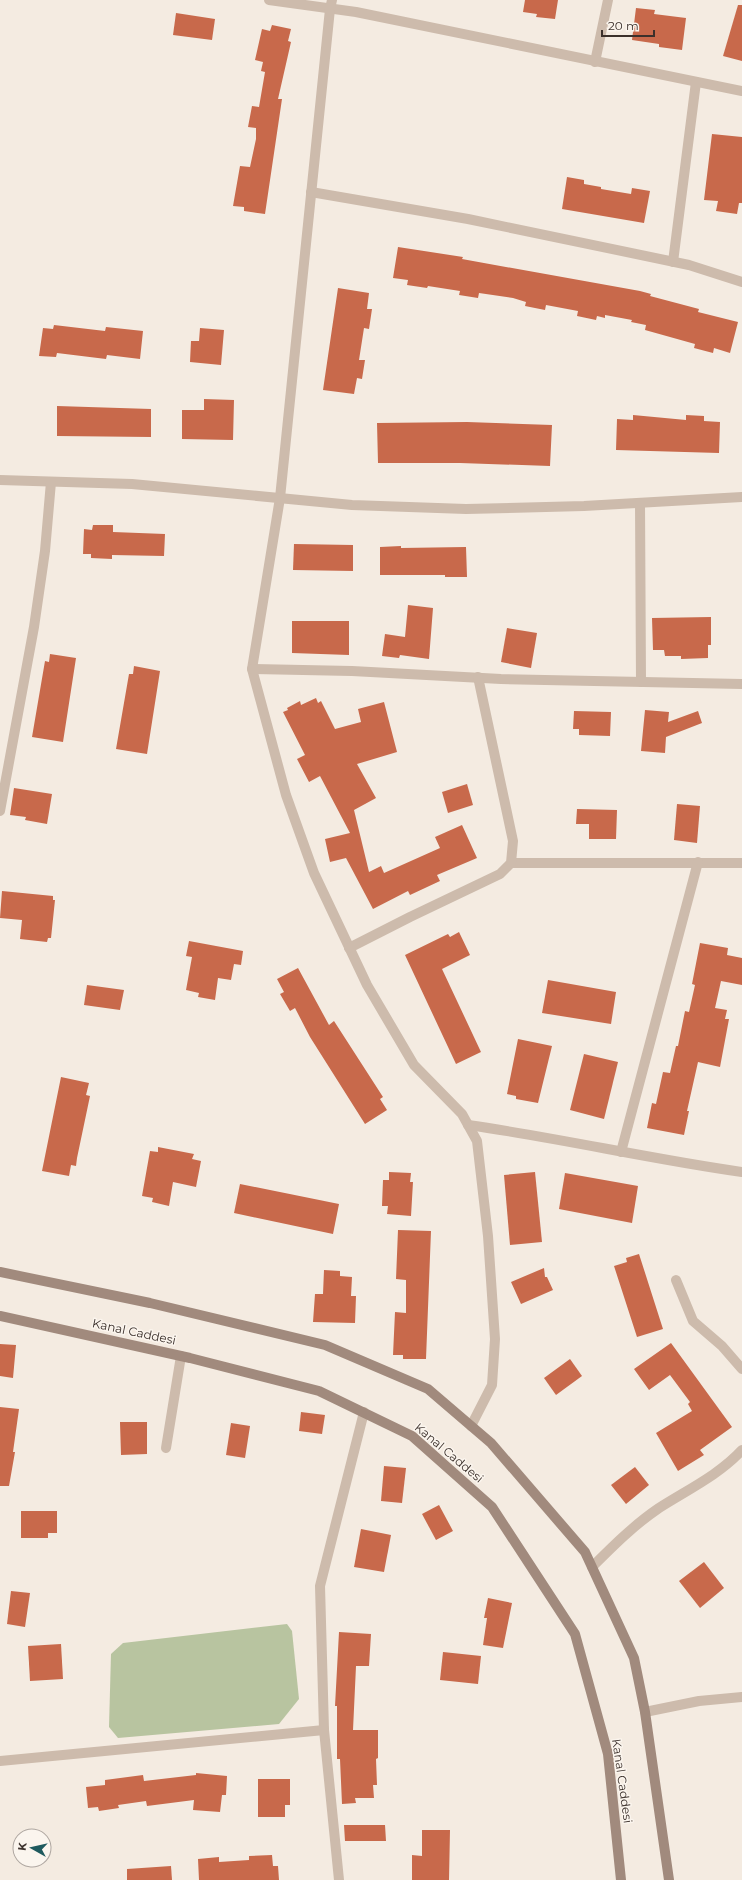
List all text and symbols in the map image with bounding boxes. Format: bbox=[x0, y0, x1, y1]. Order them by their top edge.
scale bar bbox=[602, 12, 654, 38]
text: 20 m bbox=[608, 18, 639, 33]
street label: Kanal Caddesi bbox=[91, 1315, 177, 1348]
street label: Kanal Caddesi bbox=[412, 1420, 487, 1486]
street label: Kanal Caddesi bbox=[609, 1738, 636, 1824]
north arrow bbox=[12, 1828, 52, 1868]
text: K bbox=[15, 1841, 30, 1852]

